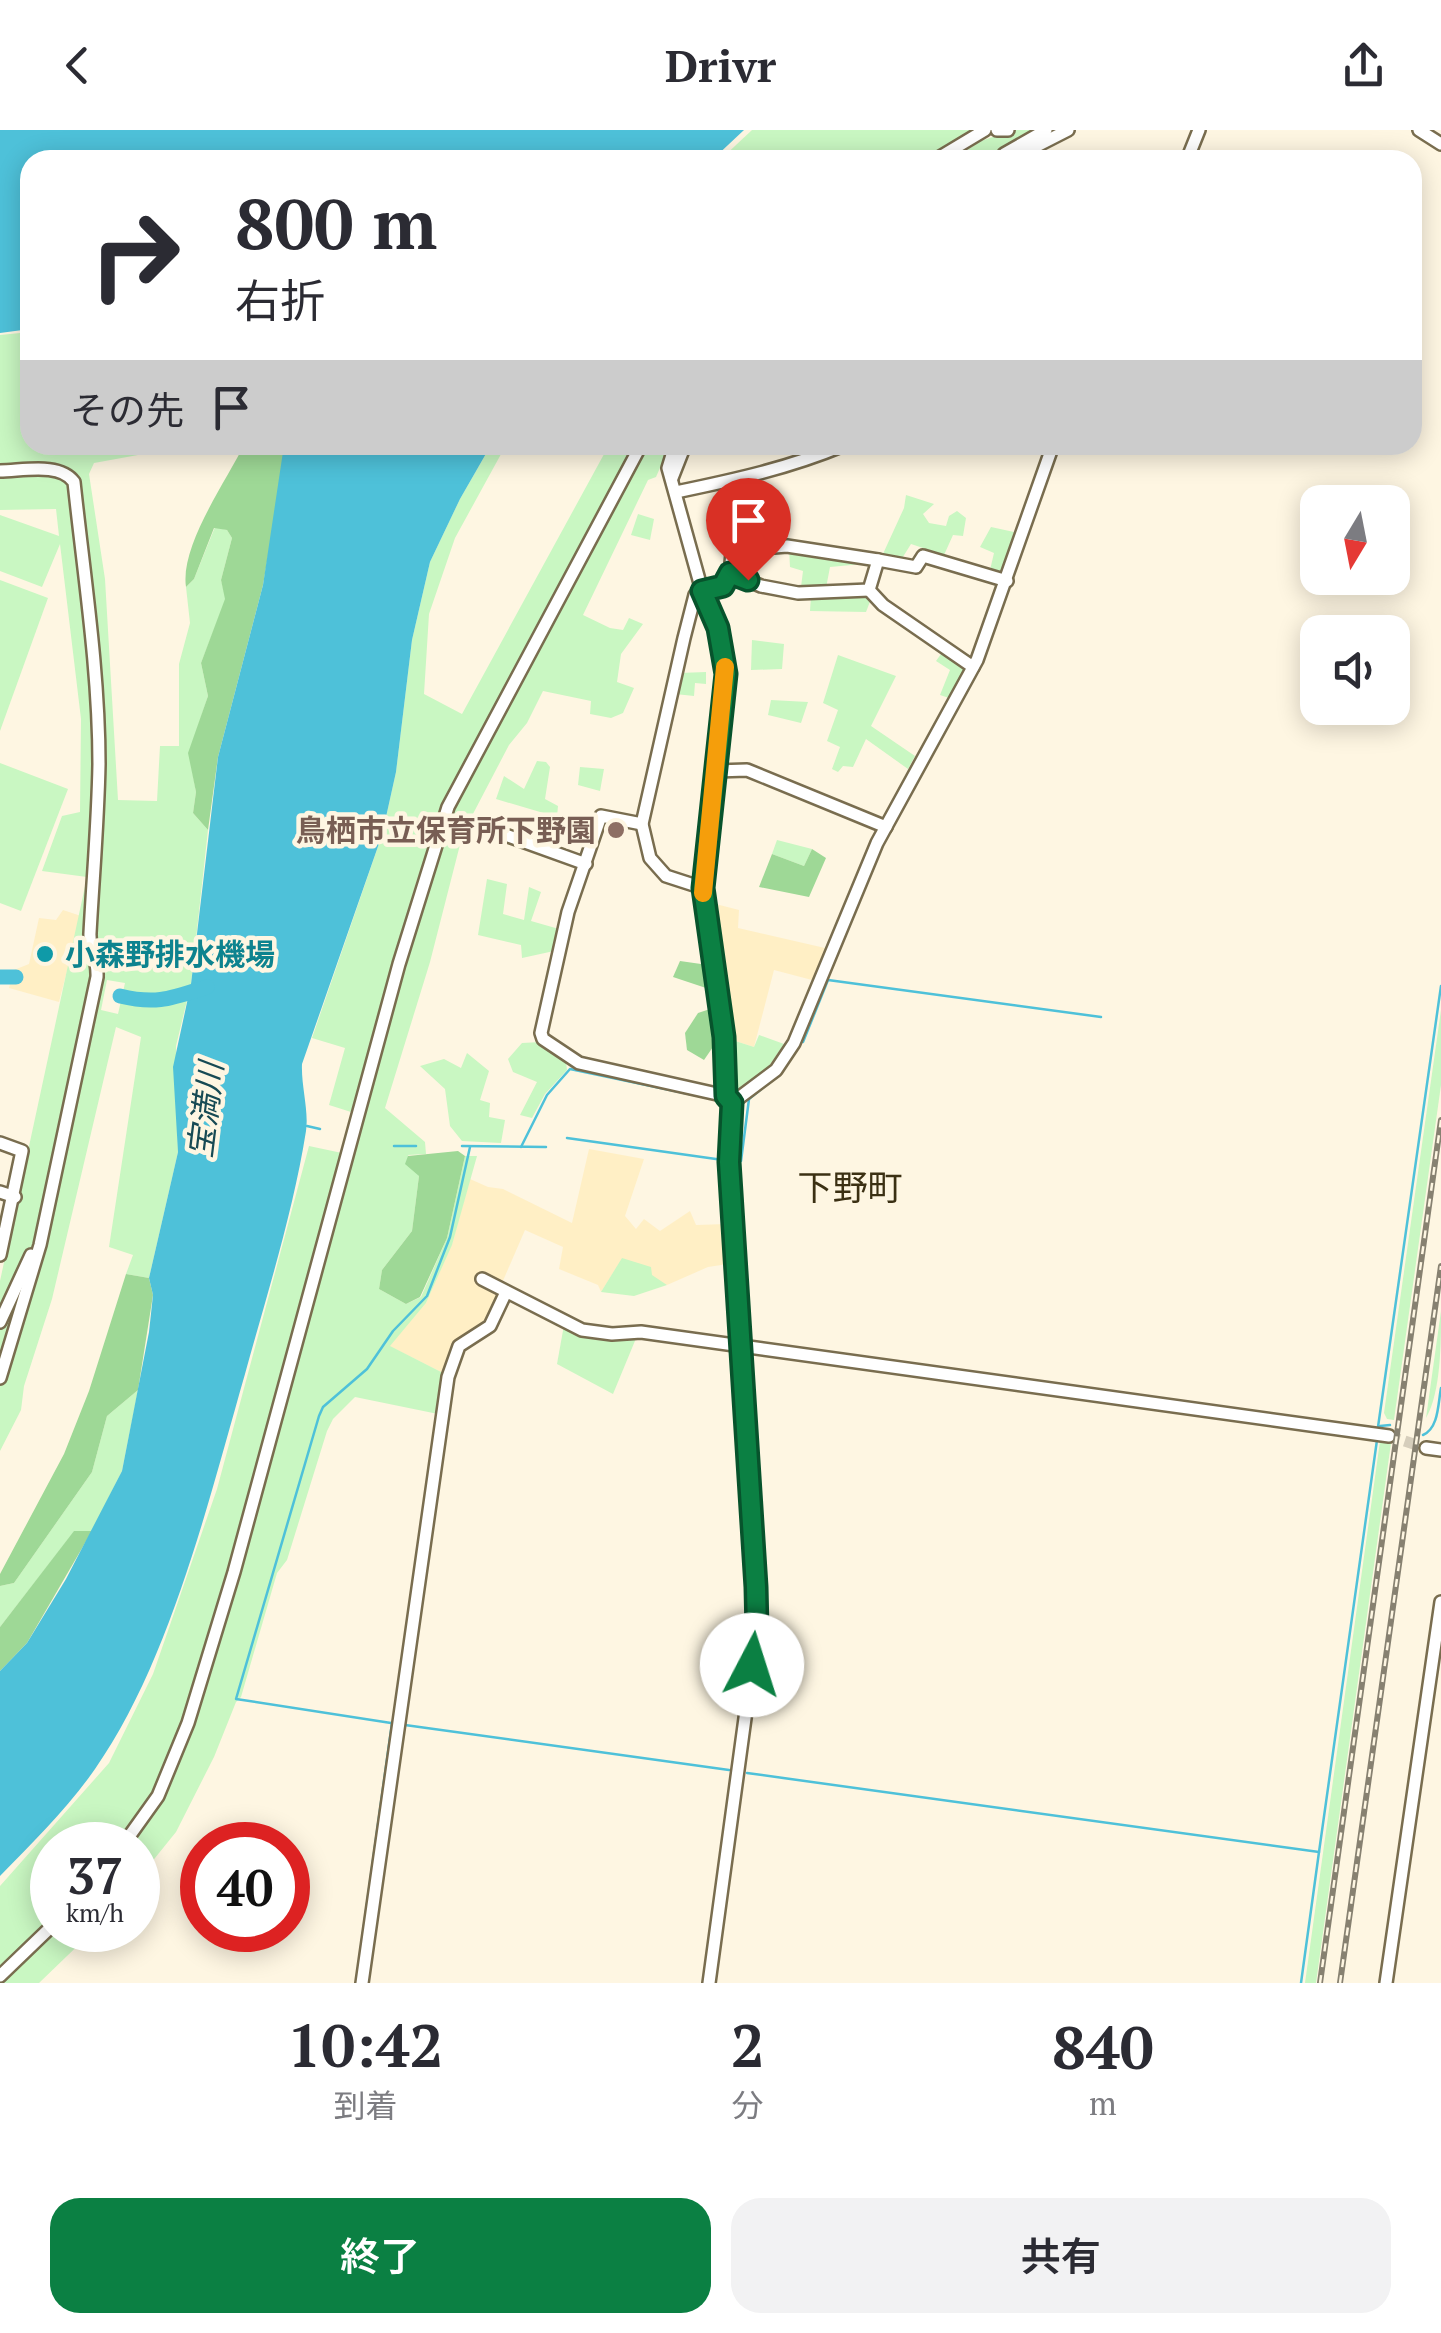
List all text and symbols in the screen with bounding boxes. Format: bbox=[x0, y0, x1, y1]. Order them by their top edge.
text: Drivr bbox=[665, 35, 776, 95]
icon: back bbox=[50, 38, 105, 93]
icon: share bbox=[1336, 38, 1391, 93]
text: 800 m bbox=[235, 176, 437, 269]
icon: right bbox=[70, 190, 200, 320]
text: 右折 bbox=[235, 270, 325, 330]
icon: arrive bbox=[204, 380, 259, 435]
text: その先 bbox=[70, 385, 184, 435]
pin bbox=[706, 478, 791, 581]
north arrow bbox=[1300, 485, 1410, 595]
map controls bbox=[1300, 485, 1410, 725]
icon: arrive bbox=[721, 493, 776, 548]
button: sound bbox=[1300, 615, 1410, 725]
place label: 鳥栖市立保育所下野園 bbox=[296, 810, 596, 850]
marker: 鳥栖市立保育所下野園 bbox=[605, 819, 627, 841]
place label: 小森野排水機場 bbox=[65, 934, 275, 974]
marker: 小森野排水機場 bbox=[34, 943, 56, 965]
water label: 宝満川 bbox=[178, 1057, 232, 1160]
district label: 下野町 bbox=[797, 1164, 903, 1210]
position arrow bbox=[700, 1613, 804, 1717]
speed limit sign: 40 bbox=[180, 1822, 310, 1952]
text: 37 bbox=[67, 1842, 123, 1908]
text: km/h bbox=[66, 1896, 124, 1929]
text: 10:42 bbox=[287, 2005, 443, 2084]
text: 2 bbox=[731, 2005, 765, 2084]
text: 840 bbox=[1052, 2007, 1154, 2086]
text: m bbox=[1089, 2082, 1117, 2124]
text: 到着 bbox=[333, 2084, 397, 2126]
text: 分 bbox=[732, 2084, 764, 2126]
button: 終了 bbox=[50, 2198, 711, 2313]
button: 共有 bbox=[731, 2198, 1391, 2313]

